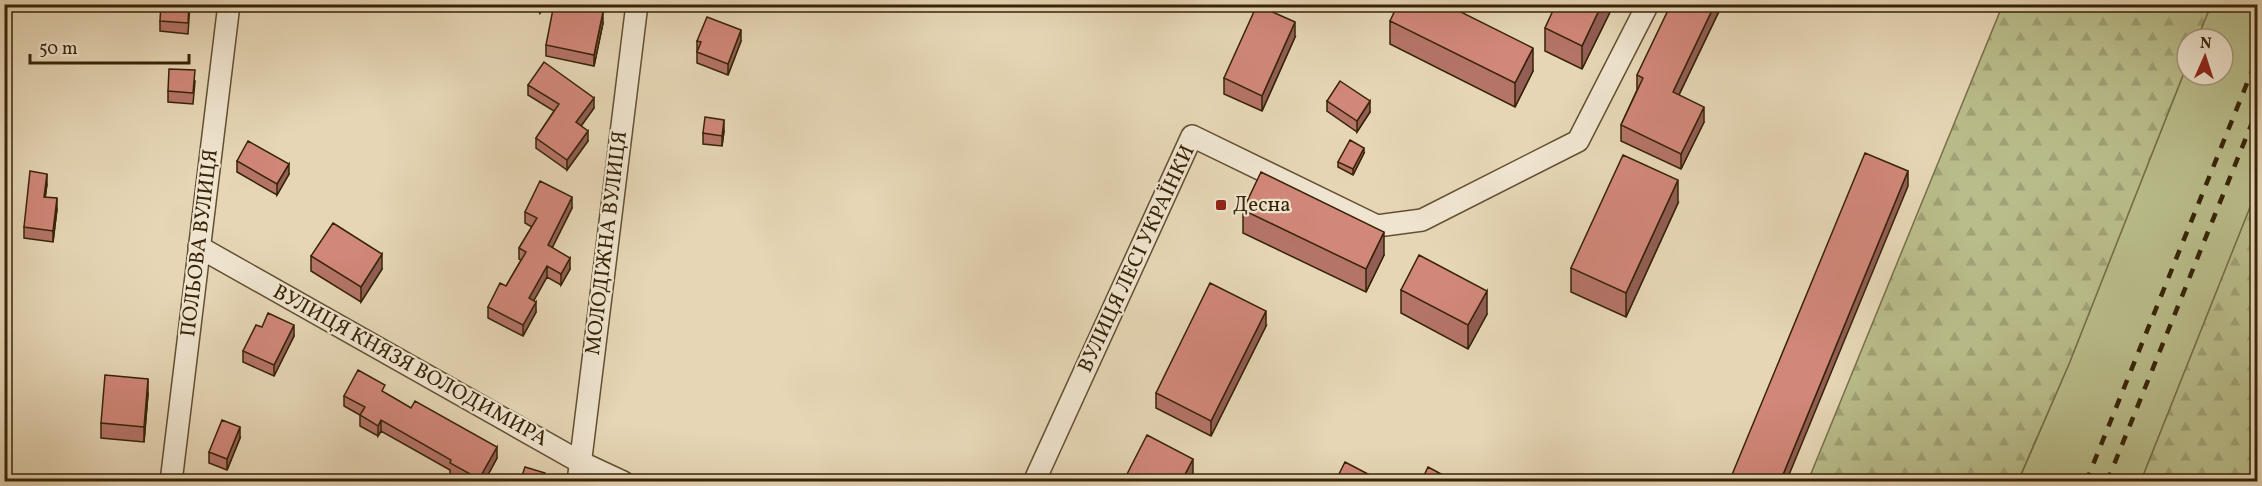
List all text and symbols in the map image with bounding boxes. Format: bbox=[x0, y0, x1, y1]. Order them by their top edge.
scale bar bbox=[30, 27, 189, 65]
north arrow bbox=[2175, 27, 2235, 87]
text: N bbox=[2199, 33, 2212, 55]
text: 50 m bbox=[39, 37, 78, 62]
street label: МОЛОДІЖНА ВУЛИЦЯ bbox=[579, 129, 635, 357]
street label: ВУЛИЦЯ ЛЕСІ УКРАЇНКИ bbox=[1071, 141, 1203, 377]
street label: ПОЛЬОВА ВУЛИЦЯ bbox=[174, 147, 226, 339]
place label: Десна bbox=[1233, 191, 1291, 220]
marker: Десна bbox=[1214, 198, 1228, 212]
street label: ВУЛИЦЯ КНЯЗЯ ВОЛОДИМИРА bbox=[267, 278, 553, 454]

